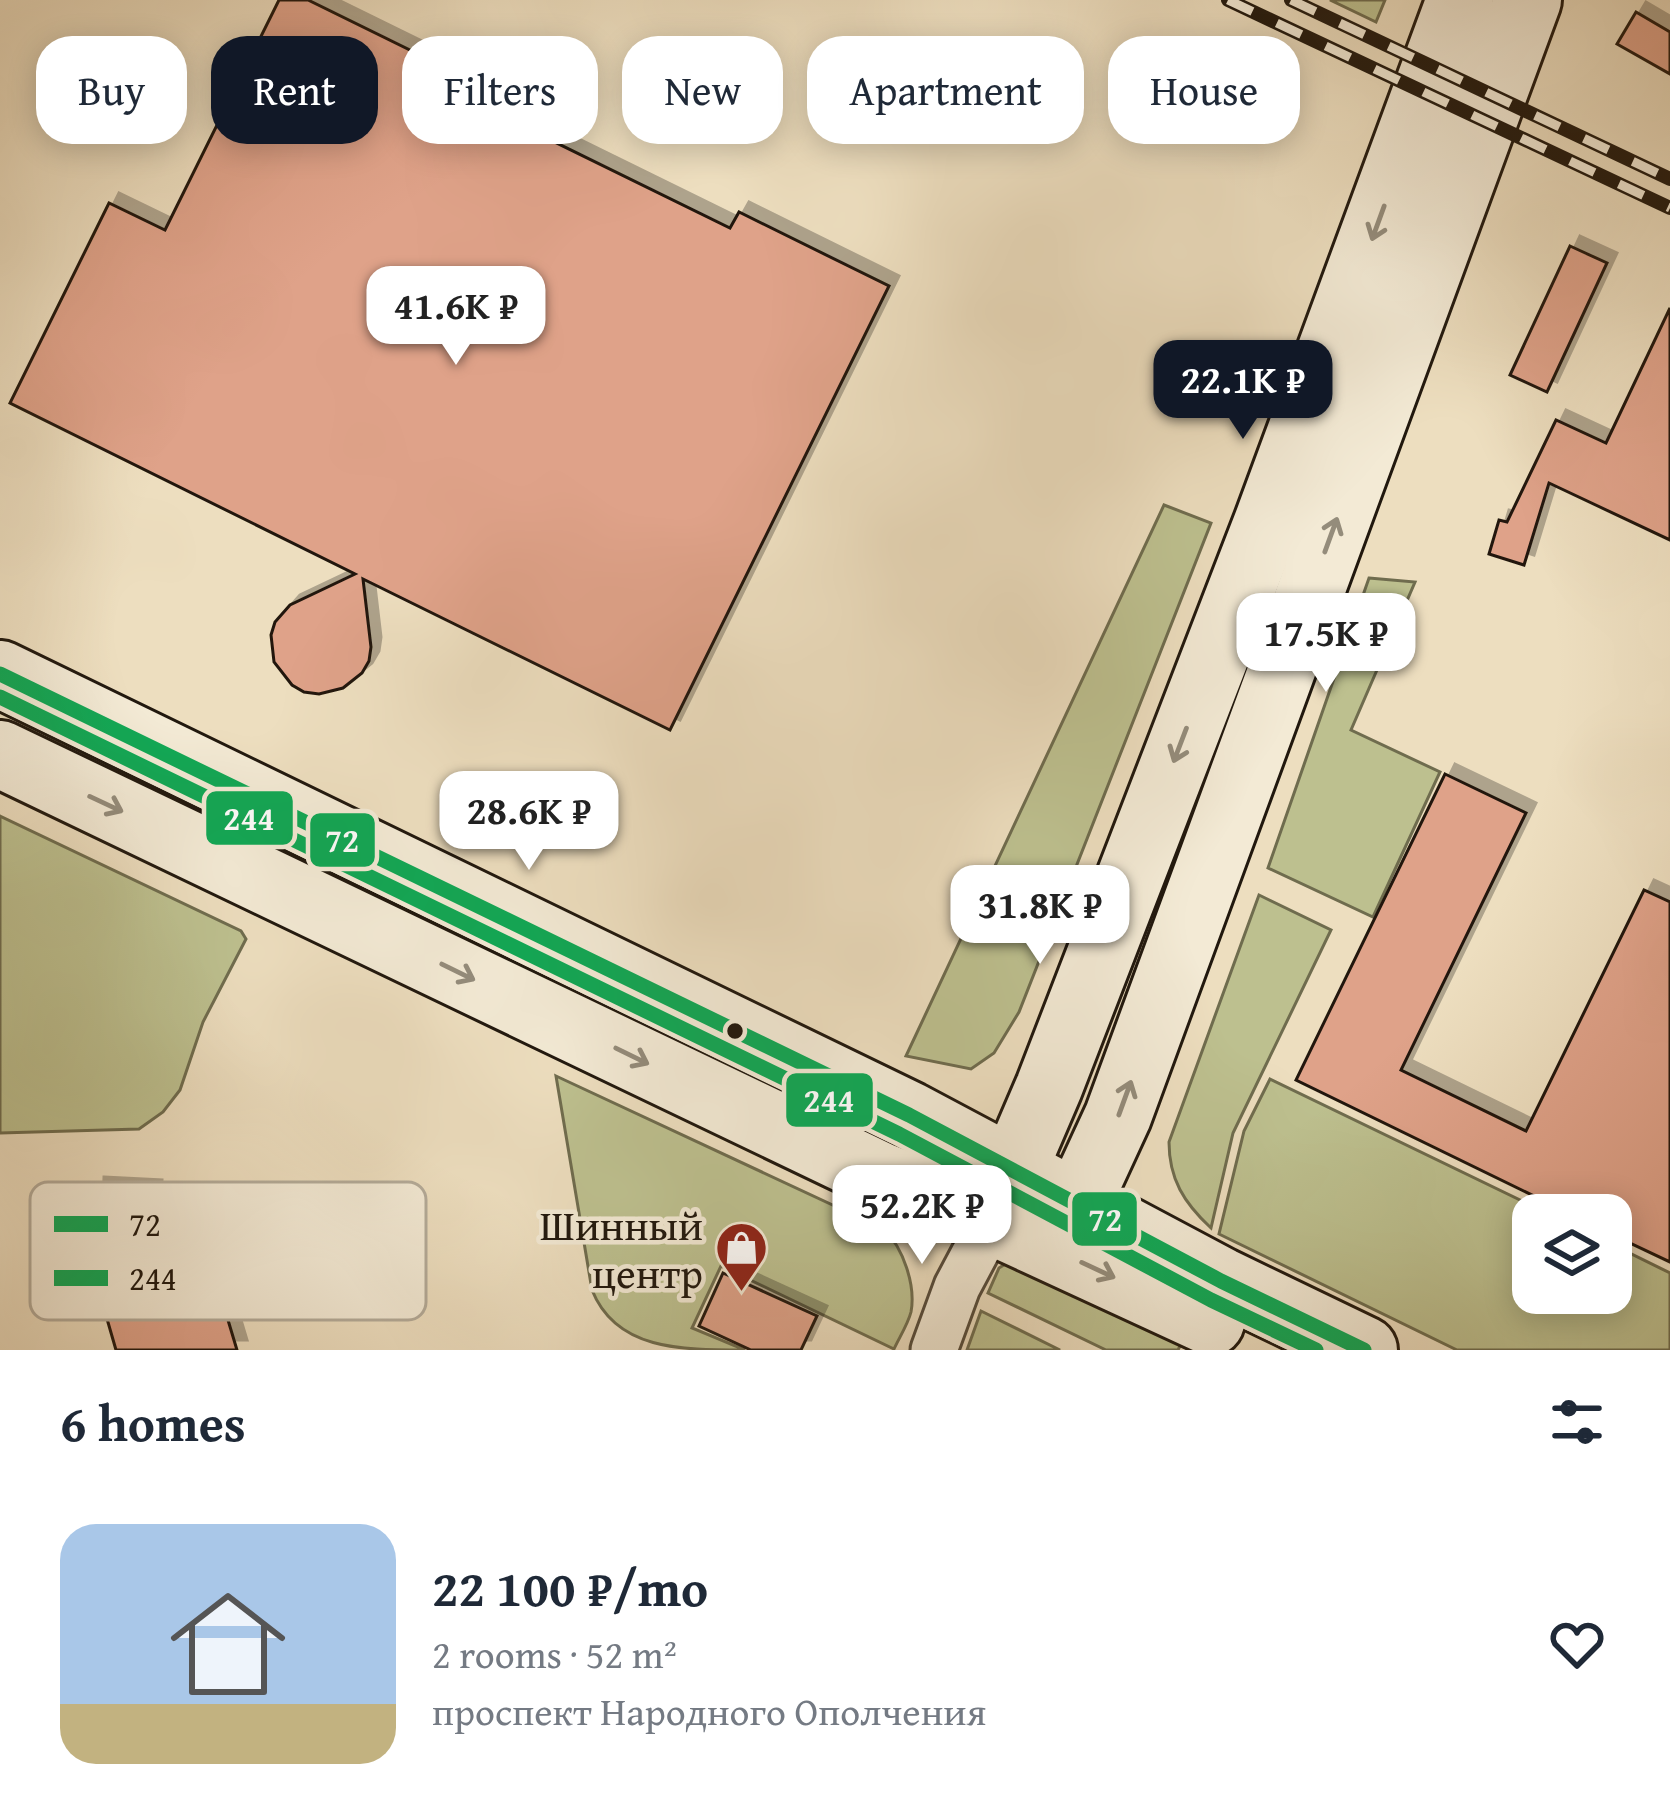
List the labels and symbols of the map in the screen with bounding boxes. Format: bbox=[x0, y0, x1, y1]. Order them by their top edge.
one-way arrow bbox=[1366, 204, 1388, 241]
pin: 41.6K ₽ bbox=[345, 266, 567, 368]
pin: 22.1K ₽ bbox=[1132, 340, 1354, 442]
one-way arrow bbox=[1321, 517, 1343, 554]
pin: 17.5K ₽ bbox=[1215, 593, 1437, 695]
one-way arrow bbox=[1168, 725, 1189, 762]
pin: 28.6K ₽ bbox=[418, 771, 640, 873]
line badge: 244 bbox=[204, 789, 295, 847]
one-way arrow bbox=[87, 794, 123, 816]
text: 244 bbox=[223, 794, 275, 842]
line badge: 72 bbox=[308, 811, 377, 869]
text: 72 bbox=[325, 816, 359, 864]
pin: 31.8K ₽ bbox=[929, 865, 1151, 967]
one-way arrow bbox=[439, 962, 475, 984]
unlabelled marker bbox=[724, 1020, 746, 1042]
one-way arrow bbox=[614, 1046, 649, 1069]
line badge: 244 bbox=[784, 1071, 875, 1129]
text: 244 bbox=[803, 1076, 855, 1124]
one-way arrow bbox=[1116, 1081, 1137, 1118]
pin: 52.2K ₽ bbox=[811, 1165, 1033, 1267]
legend bbox=[30, 1182, 426, 1320]
line badge: 72 bbox=[1070, 1190, 1139, 1248]
place label: Шинный центр bbox=[540, 1194, 703, 1303]
text: 72 bbox=[1088, 1195, 1122, 1243]
text: 72 bbox=[129, 1200, 161, 1248]
shop icon: Шинный центр bbox=[714, 1220, 770, 1294]
text: 244 bbox=[129, 1254, 177, 1302]
one-way arrow bbox=[1079, 1260, 1115, 1282]

